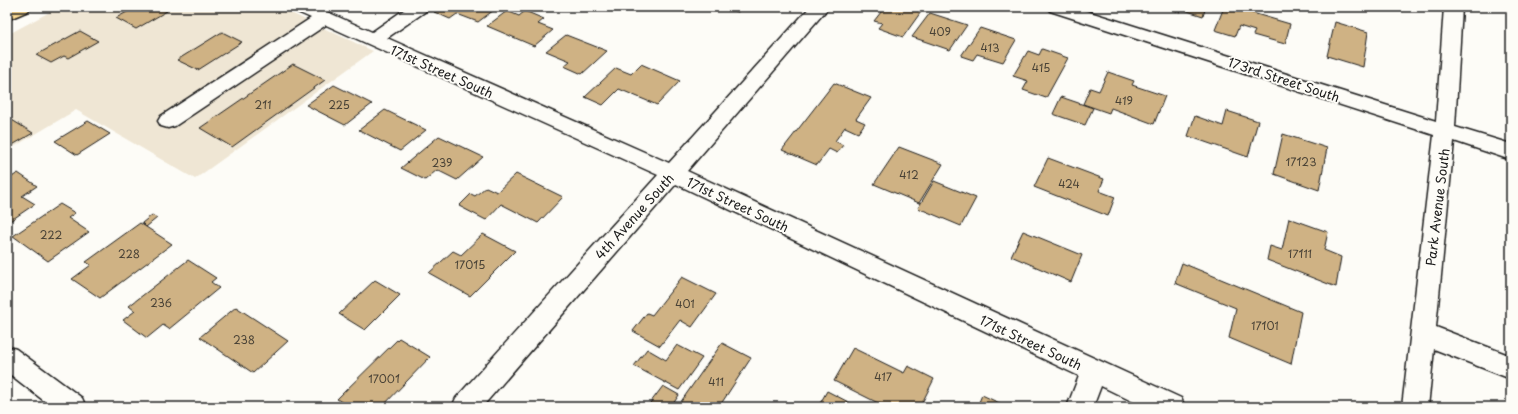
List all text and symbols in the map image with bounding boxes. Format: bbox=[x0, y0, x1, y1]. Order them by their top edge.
house number: 409 bbox=[929, 23, 951, 40]
house number: 413 bbox=[980, 39, 1000, 56]
street label: 171st Street South bbox=[388, 40, 496, 102]
street label: 173rd Street South bbox=[1226, 52, 1342, 106]
house number: 415 bbox=[1032, 59, 1050, 76]
house number: 419 bbox=[1115, 92, 1133, 109]
house number: 211 bbox=[254, 96, 272, 113]
house number: 225 bbox=[328, 96, 350, 113]
street label: Park Avenue South bbox=[1420, 147, 1454, 267]
house number: 17123 bbox=[1286, 153, 1317, 170]
house number: 239 bbox=[431, 154, 453, 171]
house number: 412 bbox=[899, 166, 919, 183]
street label: 4th Avenue South bbox=[590, 169, 678, 263]
street label: 171st Street South bbox=[684, 172, 792, 236]
house number: 424 bbox=[1058, 175, 1080, 192]
house number: 222 bbox=[40, 226, 62, 243]
house number: 228 bbox=[118, 245, 140, 262]
house number: 17111 bbox=[1288, 245, 1312, 262]
house number: 17015 bbox=[455, 256, 485, 273]
house number: 236 bbox=[150, 294, 172, 311]
house number: 401 bbox=[675, 295, 695, 312]
street label: 171st Street South bbox=[977, 310, 1085, 374]
house number: 17101 bbox=[1251, 317, 1279, 334]
house number: 238 bbox=[233, 331, 255, 348]
house number: 417 bbox=[874, 368, 892, 385]
house number: 17001 bbox=[368, 370, 400, 387]
house number: 411 bbox=[708, 373, 724, 390]

